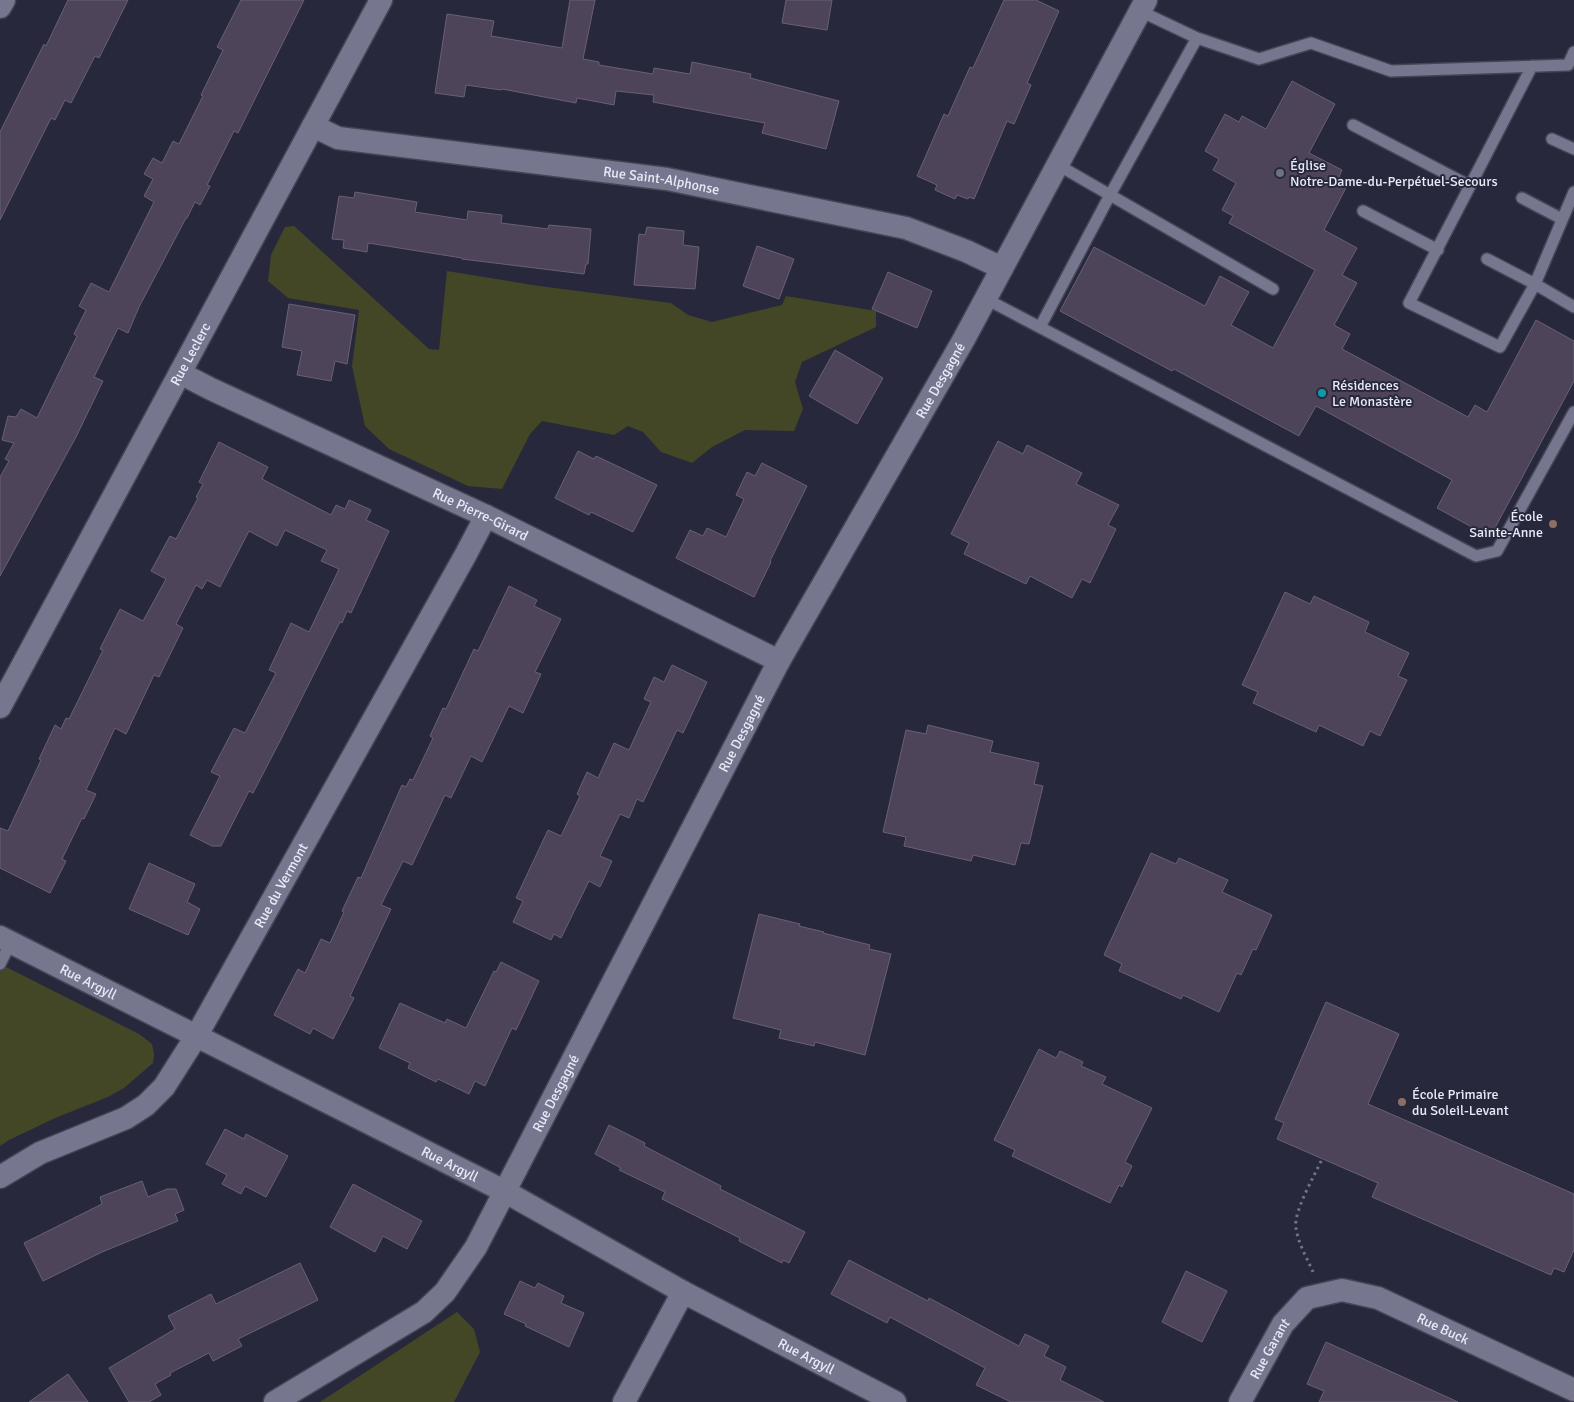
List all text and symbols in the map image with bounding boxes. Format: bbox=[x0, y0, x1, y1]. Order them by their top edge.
place label: Église Notre-Dame-du-Perpétuel-Secours bbox=[1290, 157, 1498, 190]
street label: Rue Saint-Alphonse bbox=[602, 163, 721, 199]
marker: Église Notre-Dame-du-Perpétuel-Secours bbox=[1274, 167, 1286, 179]
street label: Rue Leclerc bbox=[167, 320, 215, 389]
street label: Rue Desgagné bbox=[912, 340, 969, 422]
place label: Résidences Le Monastère bbox=[1332, 377, 1412, 410]
marker: Résidences Le Monastère bbox=[1316, 387, 1328, 399]
street label: Rue Pierre-Girard bbox=[430, 485, 531, 545]
place label: École Sainte-Anne bbox=[1469, 508, 1543, 541]
marker: École Sainte-Anne bbox=[1547, 518, 1559, 530]
street label: Rue Desgagné bbox=[715, 692, 769, 775]
street label: Rue du Vermont bbox=[251, 840, 312, 931]
street label: Rue Argyll bbox=[57, 961, 119, 1003]
street label: Rue Desgagné bbox=[529, 1052, 583, 1135]
place label: École Primaire du Soleil-Levant bbox=[1412, 1086, 1509, 1119]
marker: École Primaire du Soleil-Levant bbox=[1396, 1096, 1408, 1108]
street label: Rue Argyll bbox=[419, 1143, 481, 1186]
street label: Rue Buck bbox=[1414, 1309, 1472, 1348]
street label: Rue Garant bbox=[1246, 1315, 1293, 1382]
street label: Rue Argyll bbox=[775, 1335, 837, 1378]

